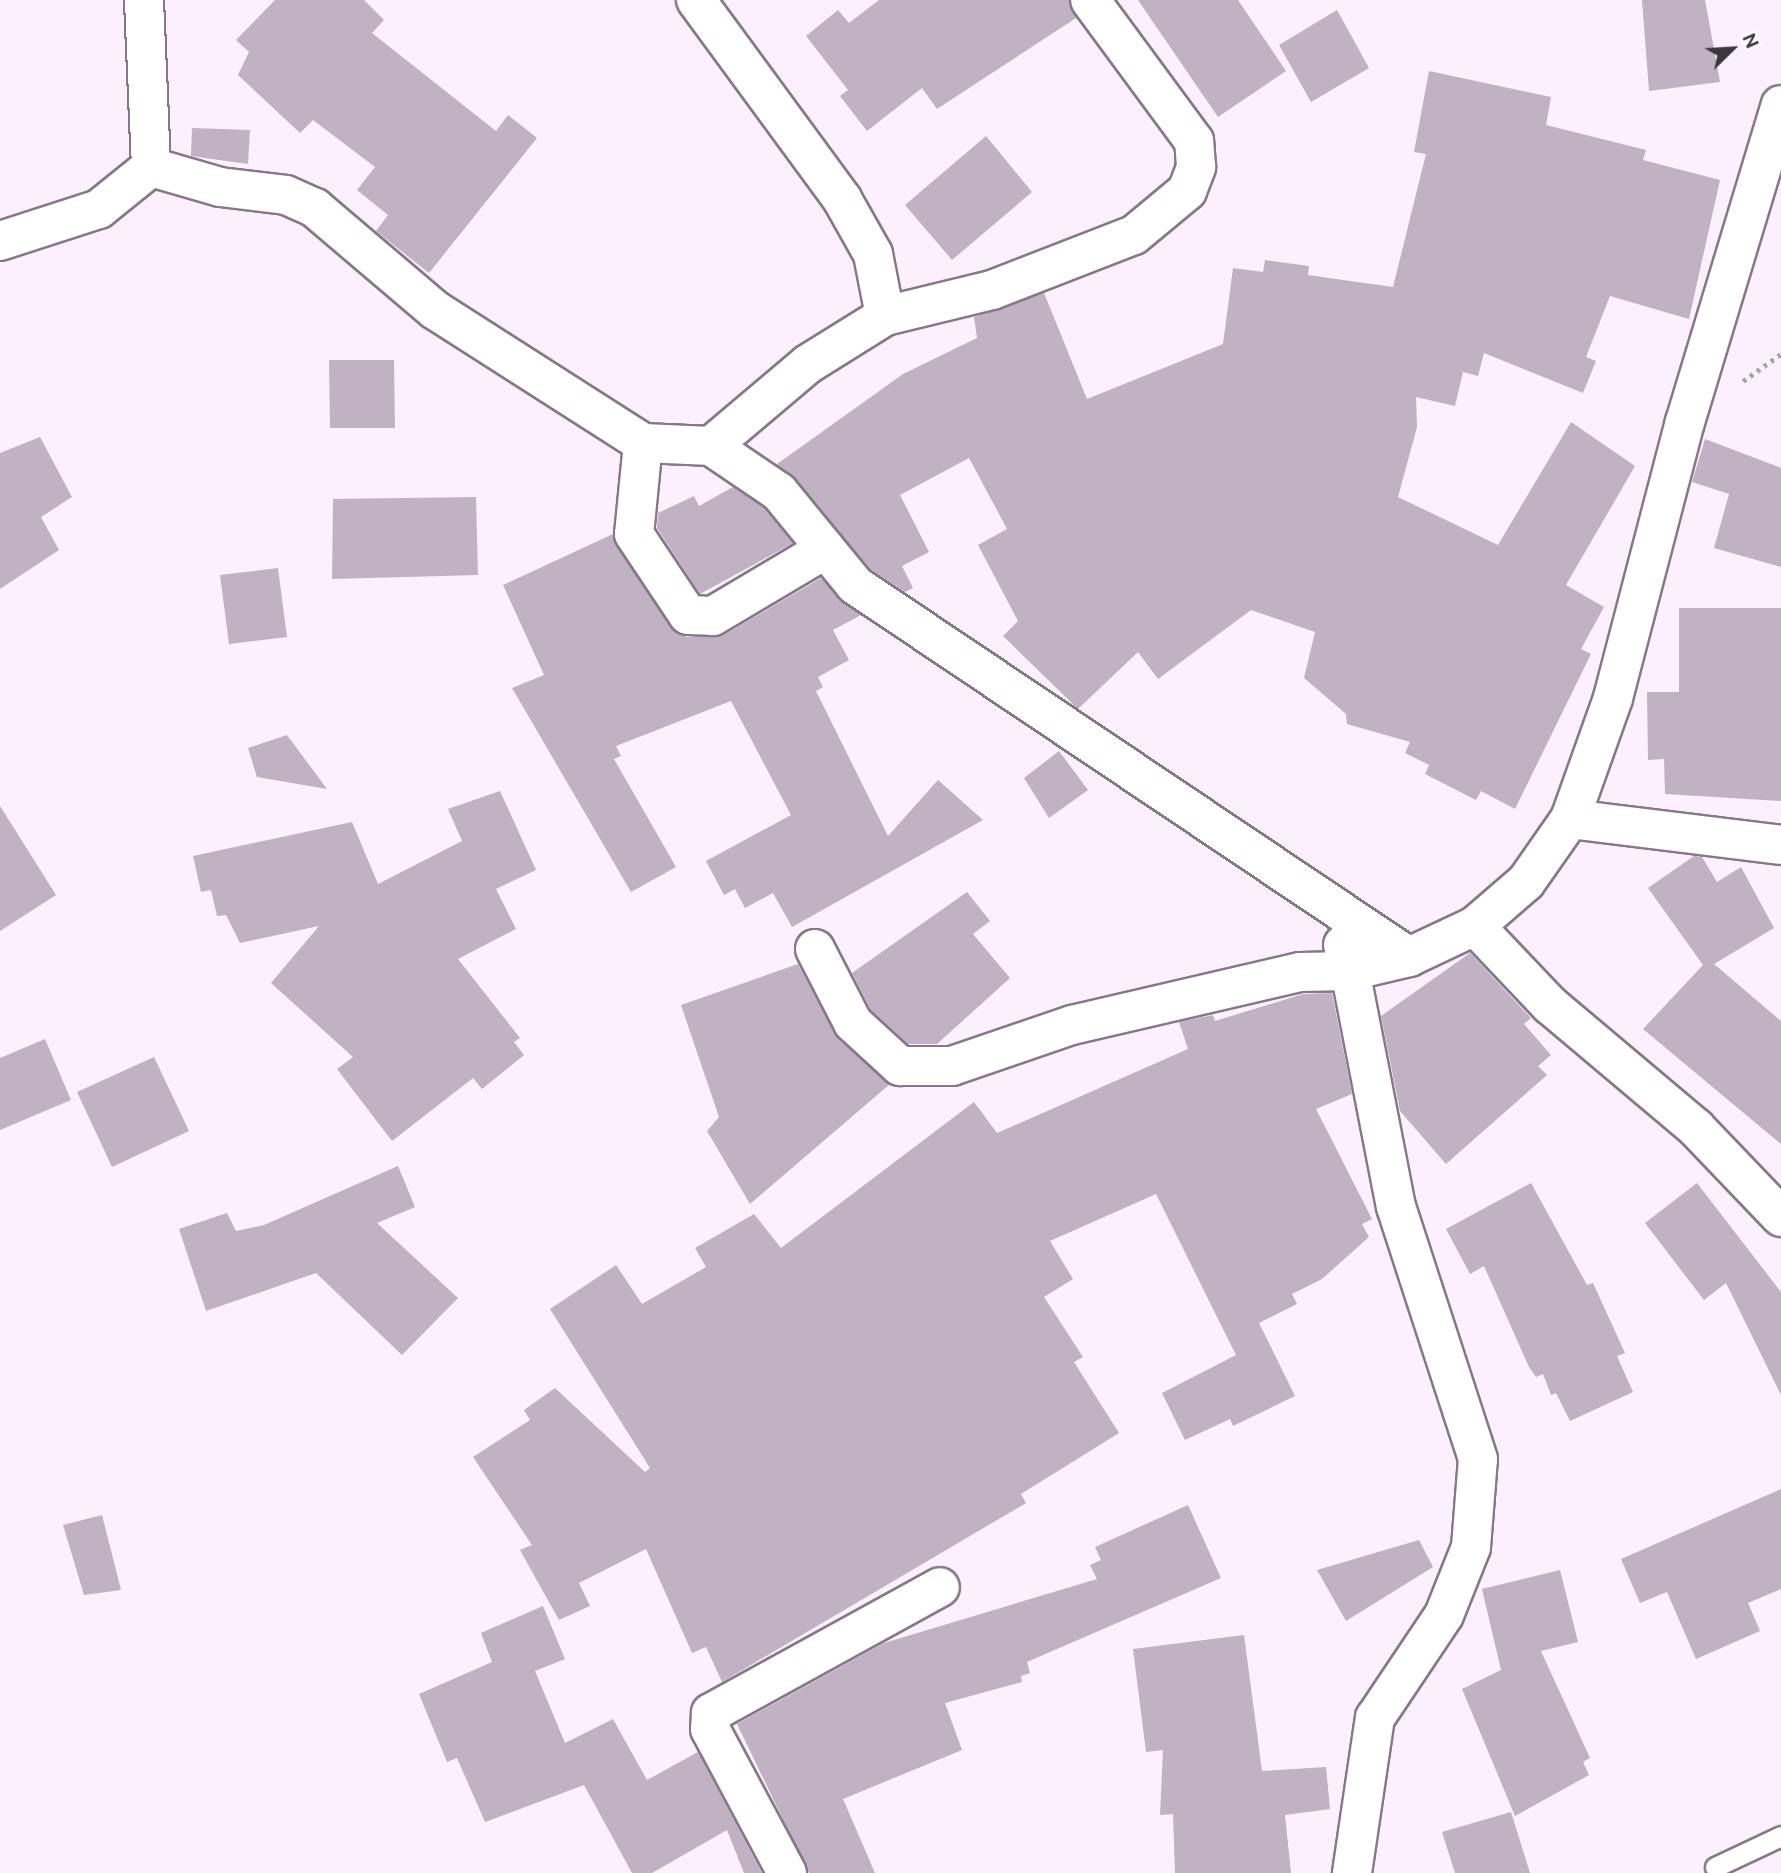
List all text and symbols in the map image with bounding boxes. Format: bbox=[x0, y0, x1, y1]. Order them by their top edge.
north arrow bbox=[1697, 14, 1767, 84]
text: N bbox=[1738, 30, 1764, 51]

